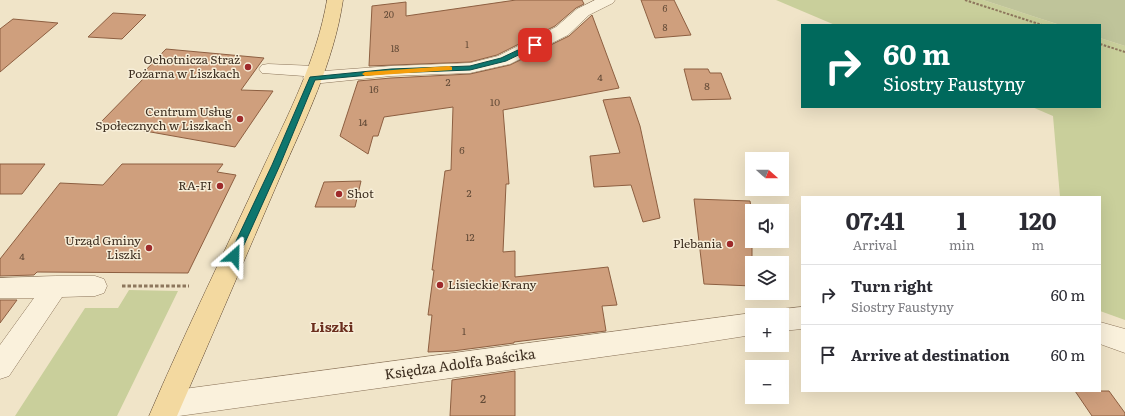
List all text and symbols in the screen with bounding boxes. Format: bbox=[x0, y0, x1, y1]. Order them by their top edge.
house number: 6 bbox=[663, 1, 668, 15]
house number: 20 bbox=[384, 7, 394, 21]
house number: 8 bbox=[663, 20, 668, 34]
pin bbox=[518, 28, 552, 62]
text: 60 m bbox=[883, 32, 950, 74]
icon: arrive bbox=[524, 34, 546, 56]
house number: 1 bbox=[465, 37, 469, 51]
icon: right bbox=[817, 40, 869, 92]
house number: 18 bbox=[391, 41, 399, 55]
place label: Ochotnicza Straż Pożarna w Liszkach bbox=[128, 50, 240, 82]
marker: Ochotnicza Straż Pożarna w Liszkach bbox=[243, 62, 253, 72]
house number: 4 bbox=[597, 69, 603, 84]
text: Siostry Faustyny bbox=[883, 70, 1025, 97]
house number: 2 bbox=[445, 74, 451, 89]
house number: 8 bbox=[704, 78, 710, 93]
house number: 16 bbox=[369, 81, 379, 96]
house number: 10 bbox=[490, 94, 500, 109]
place label: Centrum Usług Społecznych w Liszkach bbox=[95, 102, 232, 134]
marker: Centrum Usług Społecznych w Liszkach bbox=[235, 114, 245, 124]
house number: 14 bbox=[358, 114, 368, 129]
house number: 6 bbox=[459, 142, 465, 157]
north arrow bbox=[745, 152, 789, 196]
map controls bbox=[745, 152, 789, 404]
place label: RA-FI bbox=[178, 176, 212, 194]
marker: RA-FI bbox=[215, 181, 225, 191]
place label: Shot bbox=[347, 184, 374, 202]
house number: 2 bbox=[466, 185, 472, 200]
marker: Shot bbox=[334, 189, 344, 199]
text: 07:41 bbox=[845, 202, 905, 237]
text: 1 bbox=[957, 202, 967, 237]
text: 120 bbox=[1019, 202, 1057, 237]
button: sound bbox=[745, 204, 789, 248]
house number: 12 bbox=[465, 229, 475, 244]
place label: Urząd Gminy Liszki bbox=[65, 231, 141, 263]
place label: Plebania bbox=[673, 234, 723, 252]
position arrow bbox=[213, 235, 255, 277]
text: Arrival bbox=[853, 235, 897, 254]
text: min bbox=[949, 235, 975, 254]
text: m bbox=[1031, 235, 1044, 254]
marker: Plebania bbox=[725, 239, 735, 249]
marker: Urząd Gminy Liszki bbox=[144, 243, 154, 253]
house number: 4 bbox=[19, 248, 25, 263]
button: layers bbox=[745, 256, 789, 300]
text: Turn right bbox=[851, 274, 933, 297]
place label: Lisieckie Krany bbox=[448, 275, 536, 293]
marker: Lisieckie Krany bbox=[435, 280, 445, 290]
text: 60 m bbox=[1051, 283, 1085, 306]
icon: right bbox=[817, 284, 839, 306]
text: Siostry Faustyny bbox=[851, 297, 954, 316]
button: + bbox=[745, 308, 789, 352]
district label: Liszki bbox=[310, 316, 354, 336]
house number: 1 bbox=[462, 323, 466, 338]
street label: Księdza Adolfa Baścika bbox=[383, 342, 537, 384]
text: Arrive at destination bbox=[851, 343, 1010, 366]
text: 60 m bbox=[1051, 343, 1085, 366]
icon: arrive bbox=[817, 344, 839, 366]
button: − bbox=[745, 360, 789, 404]
house number: 2 bbox=[480, 389, 486, 407]

